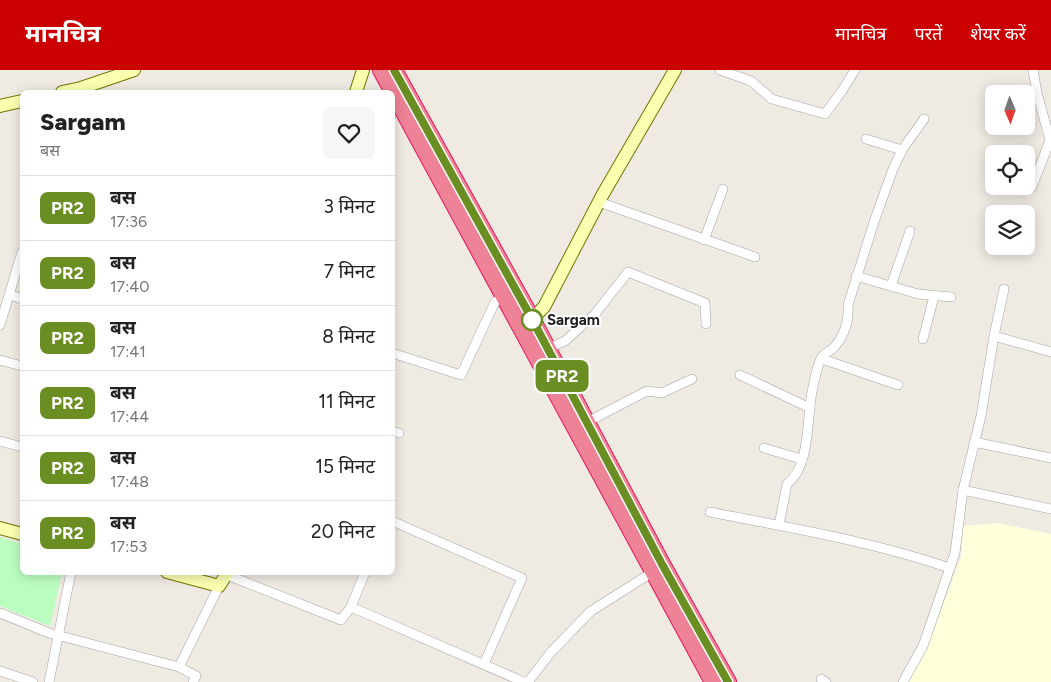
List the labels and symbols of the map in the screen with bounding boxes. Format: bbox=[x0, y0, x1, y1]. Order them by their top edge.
north arrow bbox=[985, 85, 1035, 135]
marker: Sargam bbox=[521, 309, 543, 331]
place label: Sargam bbox=[547, 311, 600, 329]
line badge: PR2 bbox=[533, 360, 591, 392]

